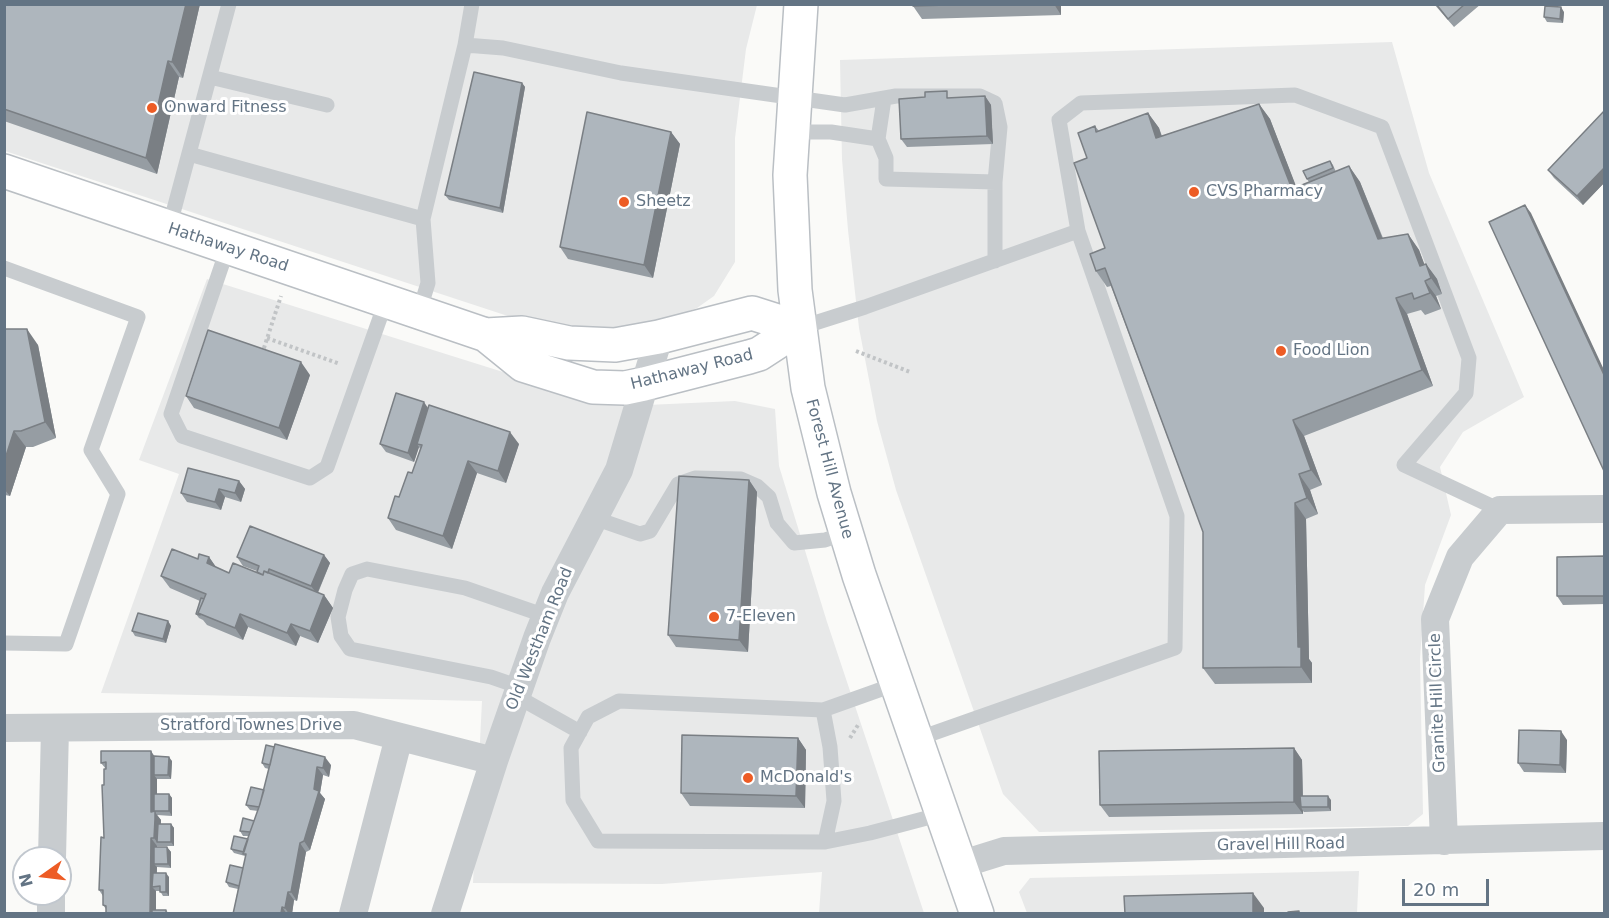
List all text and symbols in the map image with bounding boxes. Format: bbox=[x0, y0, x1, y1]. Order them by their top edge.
place label: Onward Fitness bbox=[164, 98, 287, 118]
marker: Onward Fitness bbox=[145, 101, 159, 115]
place label: CVS Pharmacy bbox=[1206, 182, 1323, 202]
marker: CVS Pharmacy bbox=[1187, 185, 1201, 199]
place label: Sheetz bbox=[636, 192, 691, 212]
marker: Sheetz bbox=[617, 195, 631, 209]
street label: Hathaway Road bbox=[165, 219, 291, 277]
place label: Food Lion bbox=[1293, 341, 1370, 361]
marker: Food Lion bbox=[1274, 344, 1288, 358]
street label: Hathaway Road bbox=[629, 345, 755, 395]
street label: Forest Hill Avenue bbox=[801, 397, 857, 541]
street label: Old Westham Road bbox=[503, 565, 577, 713]
place label: 7-Eleven bbox=[726, 607, 796, 627]
marker: 7-Eleven bbox=[707, 610, 721, 624]
street label: Granite Hill Circle bbox=[1426, 633, 1450, 773]
street label: Stratford Townes Drive bbox=[160, 716, 342, 736]
place label: McDonald's bbox=[760, 768, 852, 788]
marker: McDonald's bbox=[741, 771, 755, 785]
street label: Gravel Hill Road bbox=[1217, 834, 1345, 856]
north arrow bbox=[12, 846, 72, 906]
scale bar bbox=[1405, 867, 1492, 905]
text: N bbox=[15, 871, 37, 889]
text: 20 m bbox=[1413, 879, 1459, 900]

